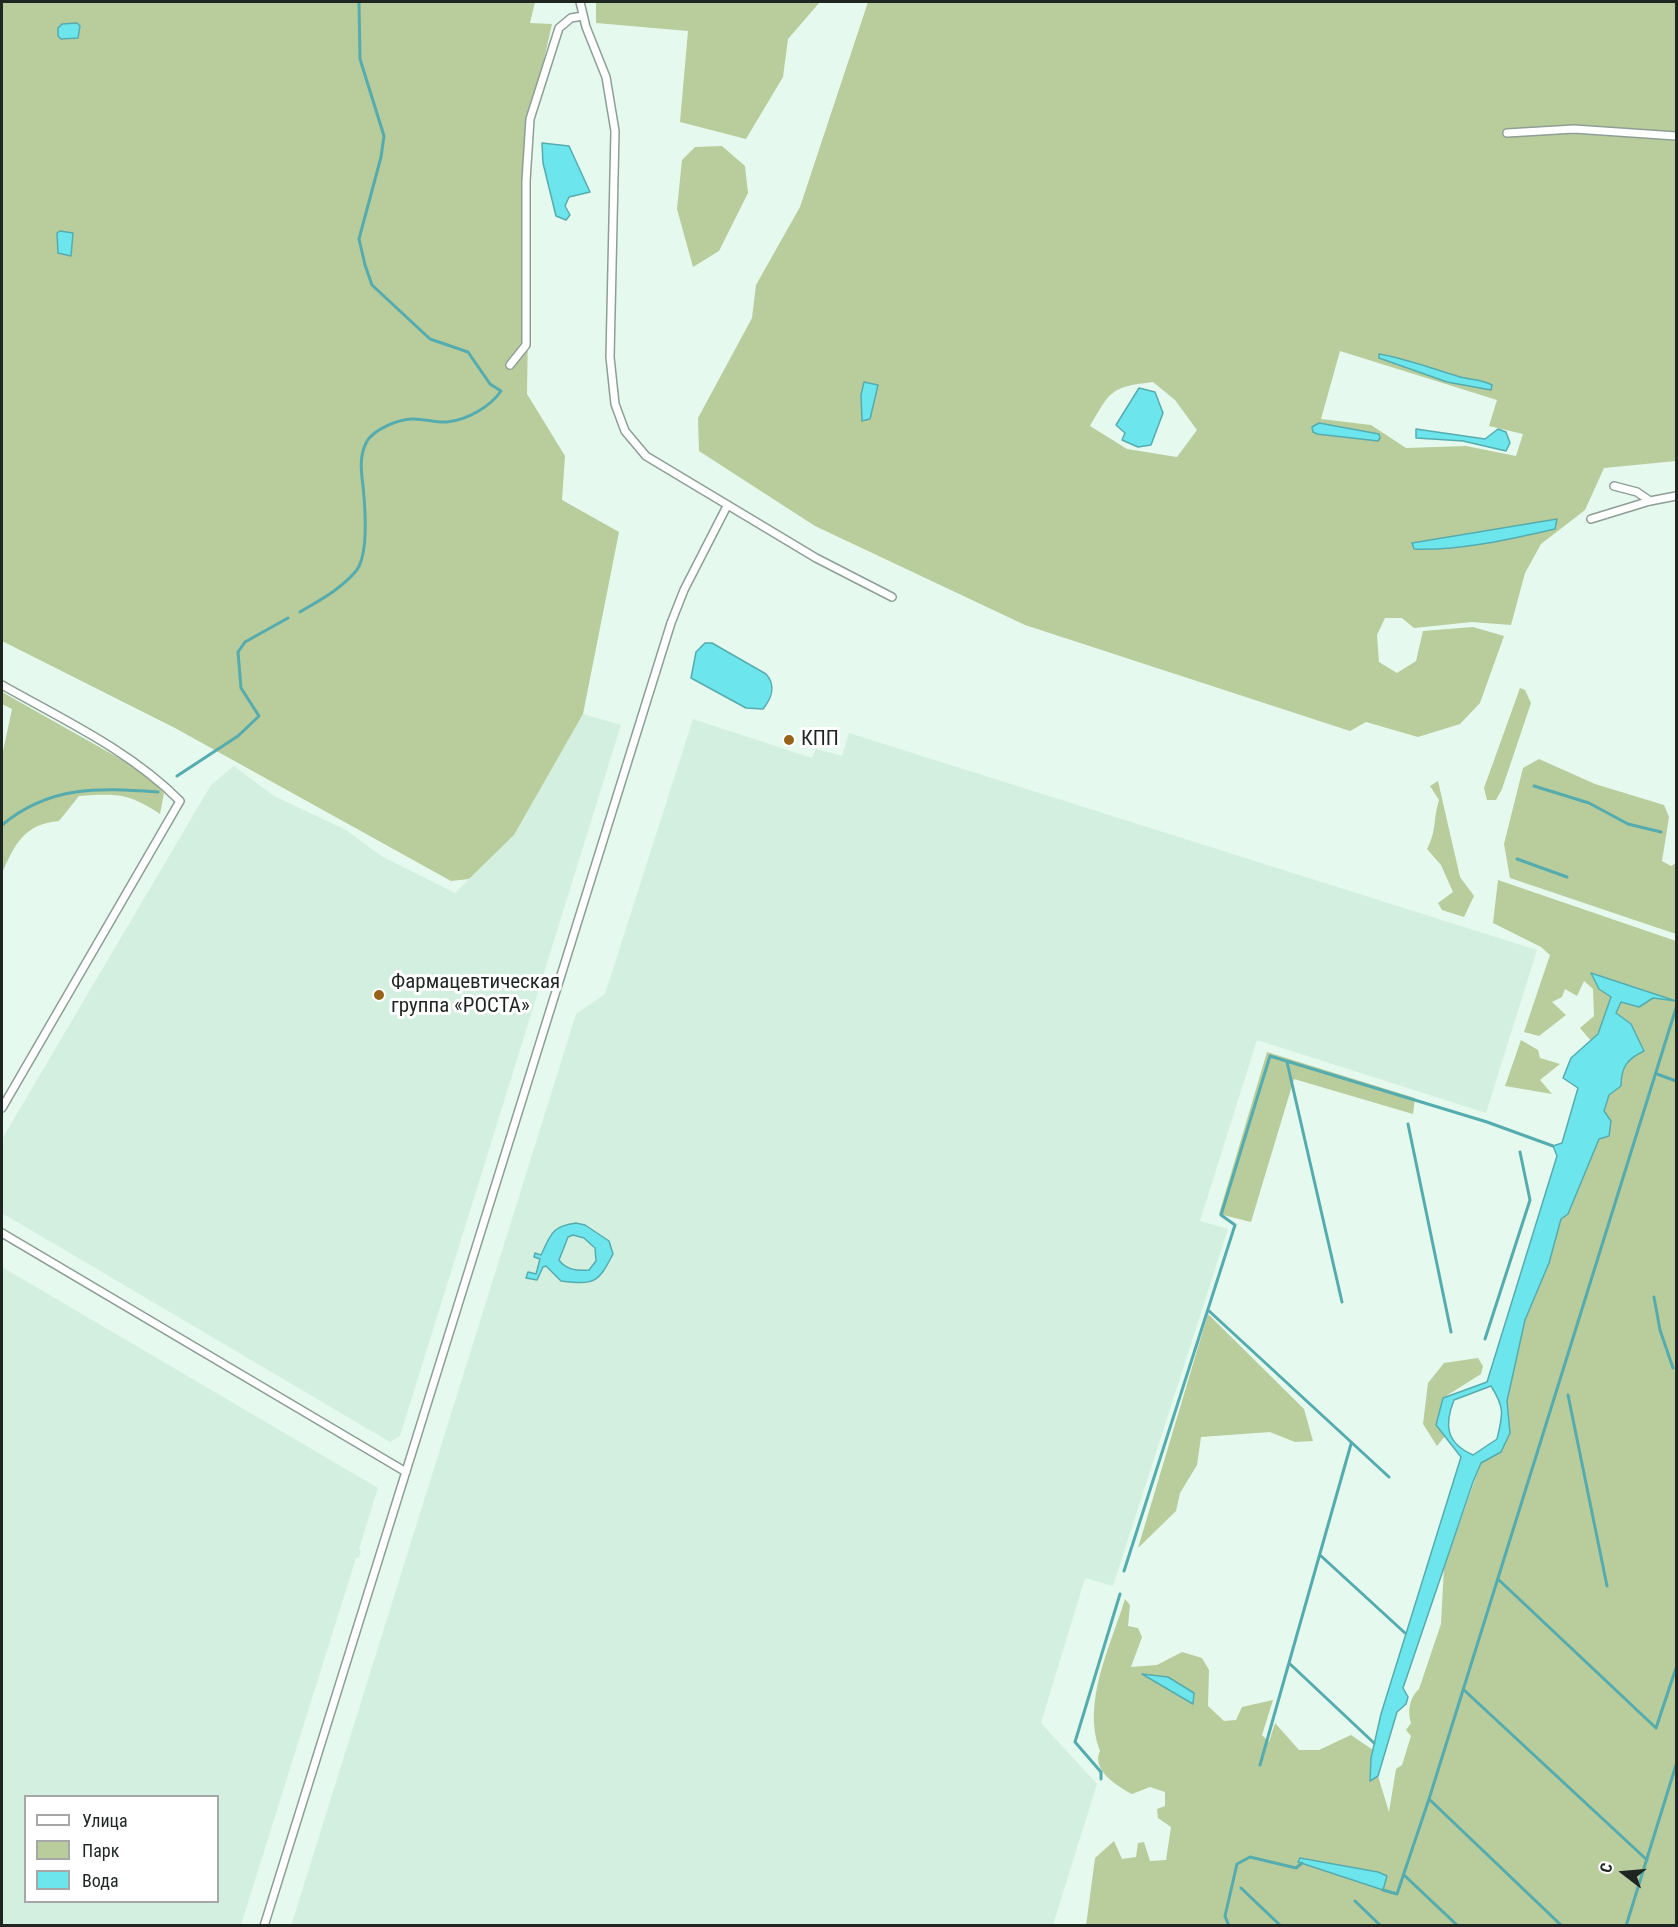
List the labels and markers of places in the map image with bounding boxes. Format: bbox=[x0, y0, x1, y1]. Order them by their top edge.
place label: КПП bbox=[801, 727, 839, 753]
marker: КПП bbox=[782, 733, 796, 747]
place label: Фармацевтическая группа «РОСТА» bbox=[391, 970, 560, 1020]
marker: Фармацевтическая группа «РОСТА» bbox=[372, 988, 386, 1002]

